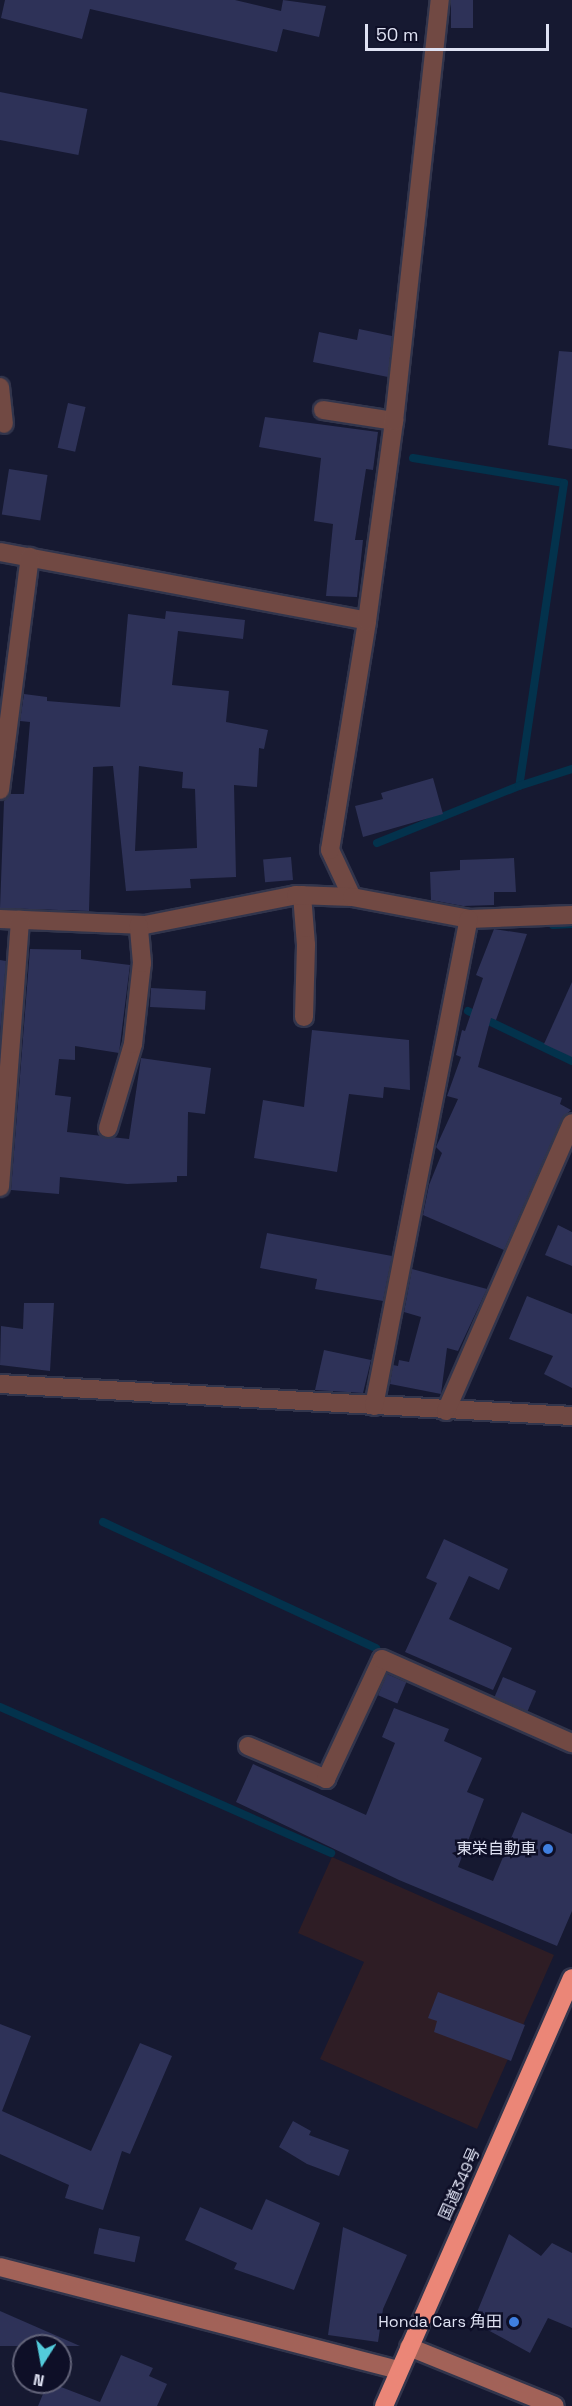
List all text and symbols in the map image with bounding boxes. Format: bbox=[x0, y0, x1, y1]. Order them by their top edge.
scale bar bbox=[368, 12, 552, 50]
text: 50 m bbox=[376, 23, 418, 46]
place label: 東栄自動車 bbox=[456, 1839, 536, 1859]
marker: 東栄自動車 bbox=[541, 1842, 555, 1856]
street label: 国道349号 bbox=[435, 2145, 485, 2223]
place label: Honda Cars 角田 bbox=[378, 2312, 502, 2332]
marker: Honda Cars 角田 bbox=[507, 2315, 521, 2329]
north arrow bbox=[12, 2334, 72, 2394]
text: N bbox=[32, 2369, 46, 2392]

